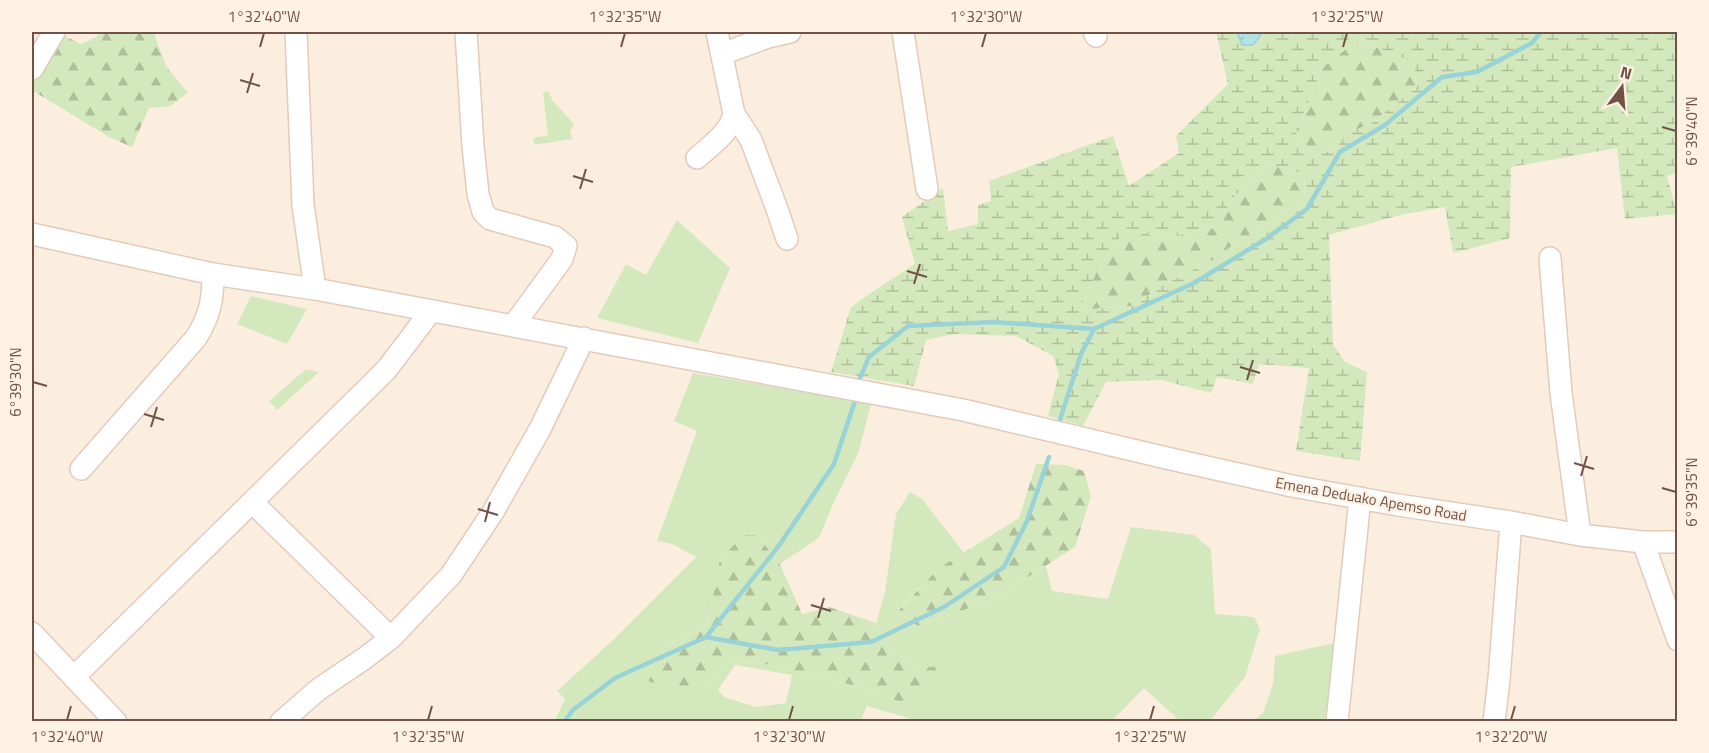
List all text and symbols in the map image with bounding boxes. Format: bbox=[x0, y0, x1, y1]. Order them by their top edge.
text: 1°32'40"W bbox=[228, 5, 300, 28]
text: 1°32'35"W bbox=[589, 5, 661, 28]
text: 1°32'30"W bbox=[950, 5, 1022, 28]
text: 1°32'25"W bbox=[1311, 5, 1383, 28]
north arrow bbox=[1592, 57, 1652, 117]
text: N bbox=[1617, 60, 1635, 86]
text: 6°39'40"N bbox=[1680, 96, 1703, 166]
text: 6°39'30"N bbox=[4, 347, 27, 417]
text: 6°39'35"N bbox=[1680, 457, 1703, 527]
street label: Emena Deduako Apemso Road bbox=[1274, 471, 1468, 527]
text: 1°32'40"W bbox=[31, 725, 103, 748]
text: 1°32'35"W bbox=[392, 725, 464, 748]
text: 1°32'30"W bbox=[753, 725, 825, 748]
text: 1°32'25"W bbox=[1114, 725, 1186, 748]
text: 1°32'20"W bbox=[1475, 725, 1547, 748]

